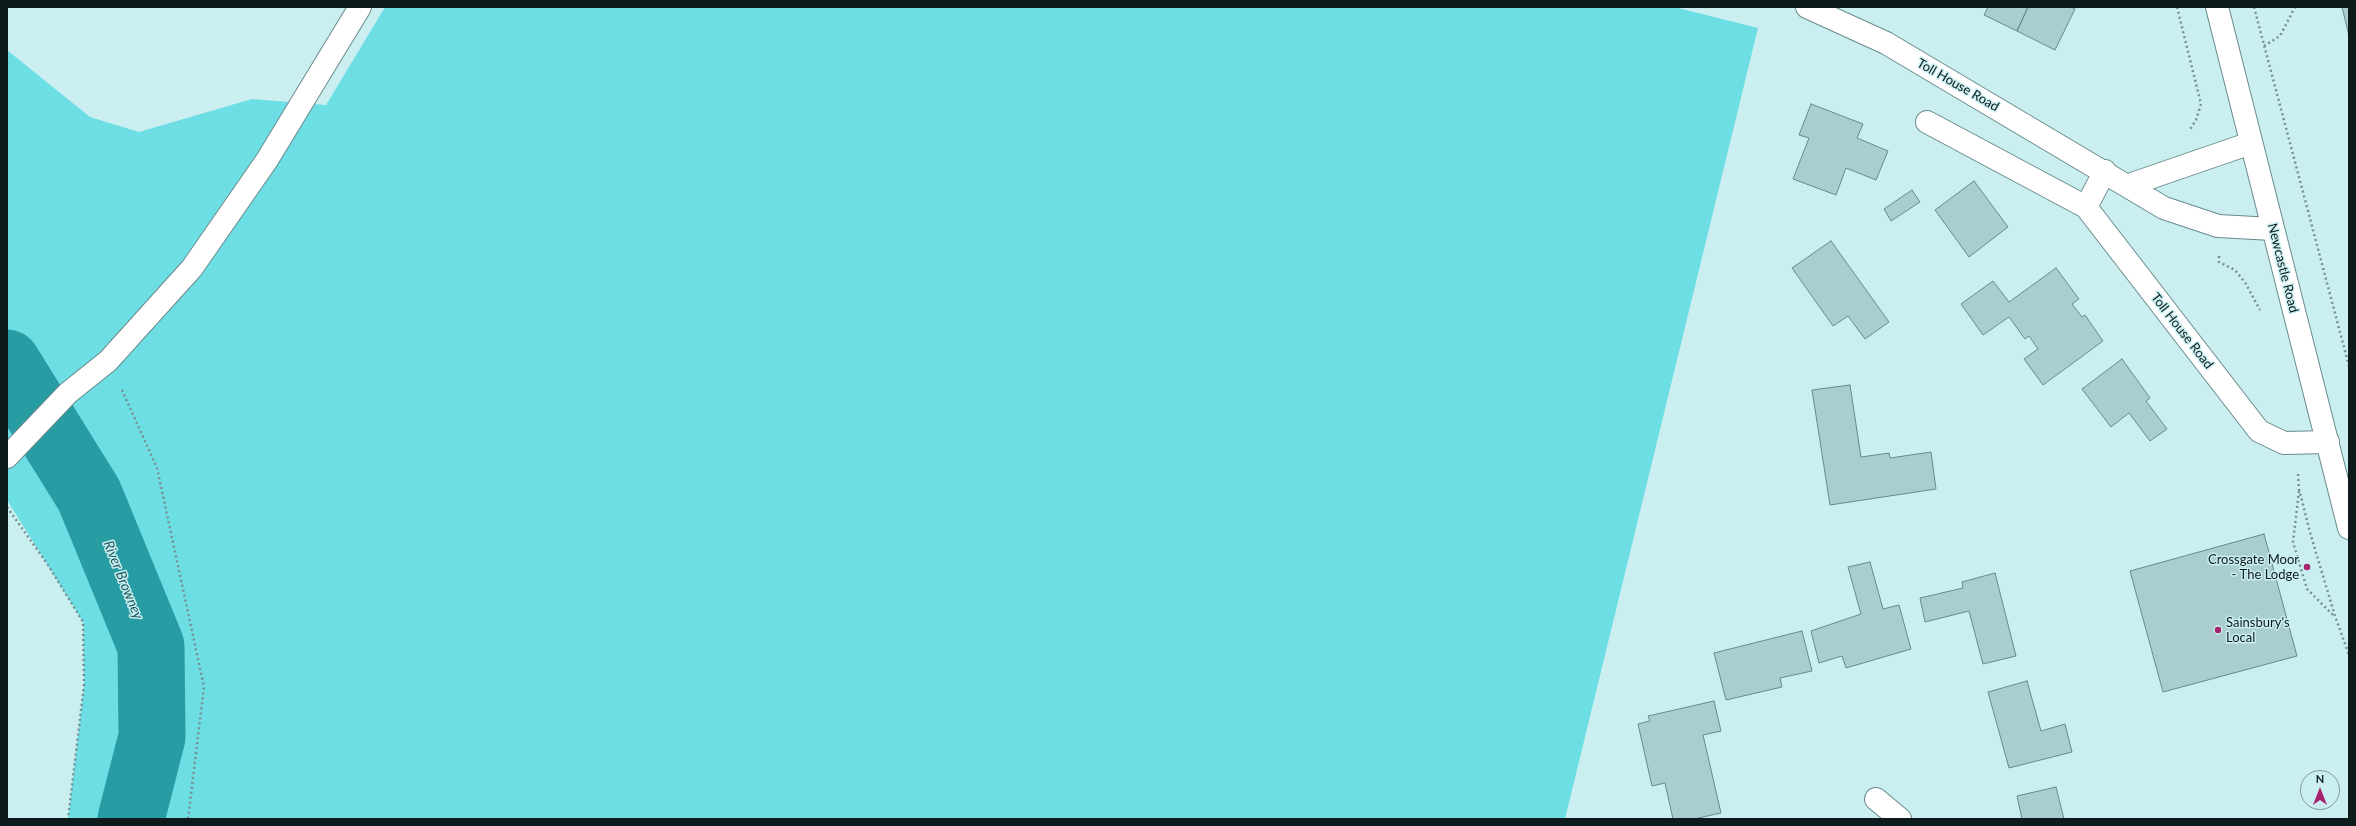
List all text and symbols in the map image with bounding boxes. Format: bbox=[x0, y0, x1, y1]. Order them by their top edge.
street label: Toll House Road bbox=[1914, 55, 2002, 115]
street label: Newcastle Road bbox=[2264, 222, 2302, 314]
street label: Toll House Road bbox=[2148, 290, 2216, 372]
water label: River Browney bbox=[100, 538, 146, 622]
place label: Crossgate Moor - The Lodge bbox=[2208, 552, 2299, 583]
marker: Crossgate Moor - The Lodge bbox=[2302, 562, 2312, 572]
place label: Sainsbury's Local bbox=[2226, 615, 2290, 646]
marker: Sainsbury's Local bbox=[2213, 625, 2223, 635]
north arrow bbox=[2300, 770, 2340, 810]
text: N bbox=[2316, 772, 2324, 785]

